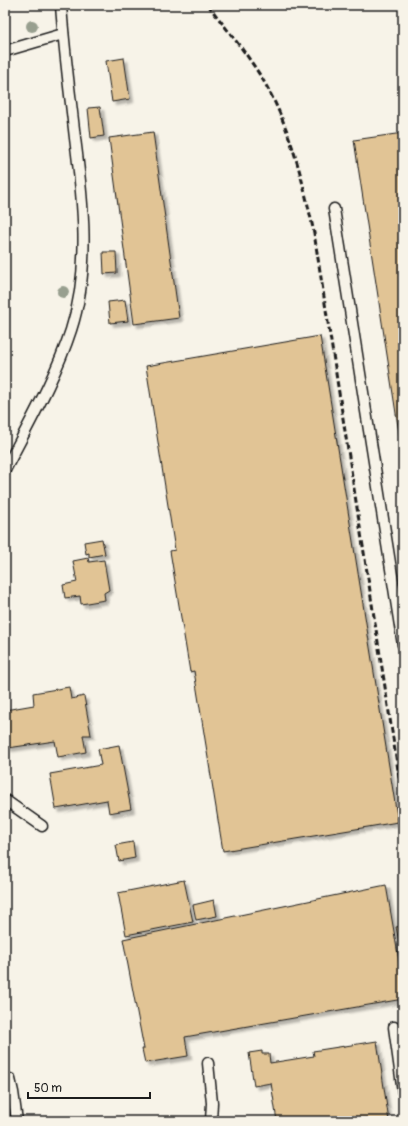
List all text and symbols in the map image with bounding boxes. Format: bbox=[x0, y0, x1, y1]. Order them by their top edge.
scale bar bbox=[28, 1074, 150, 1100]
text: 50 m bbox=[34, 1081, 62, 1096]

